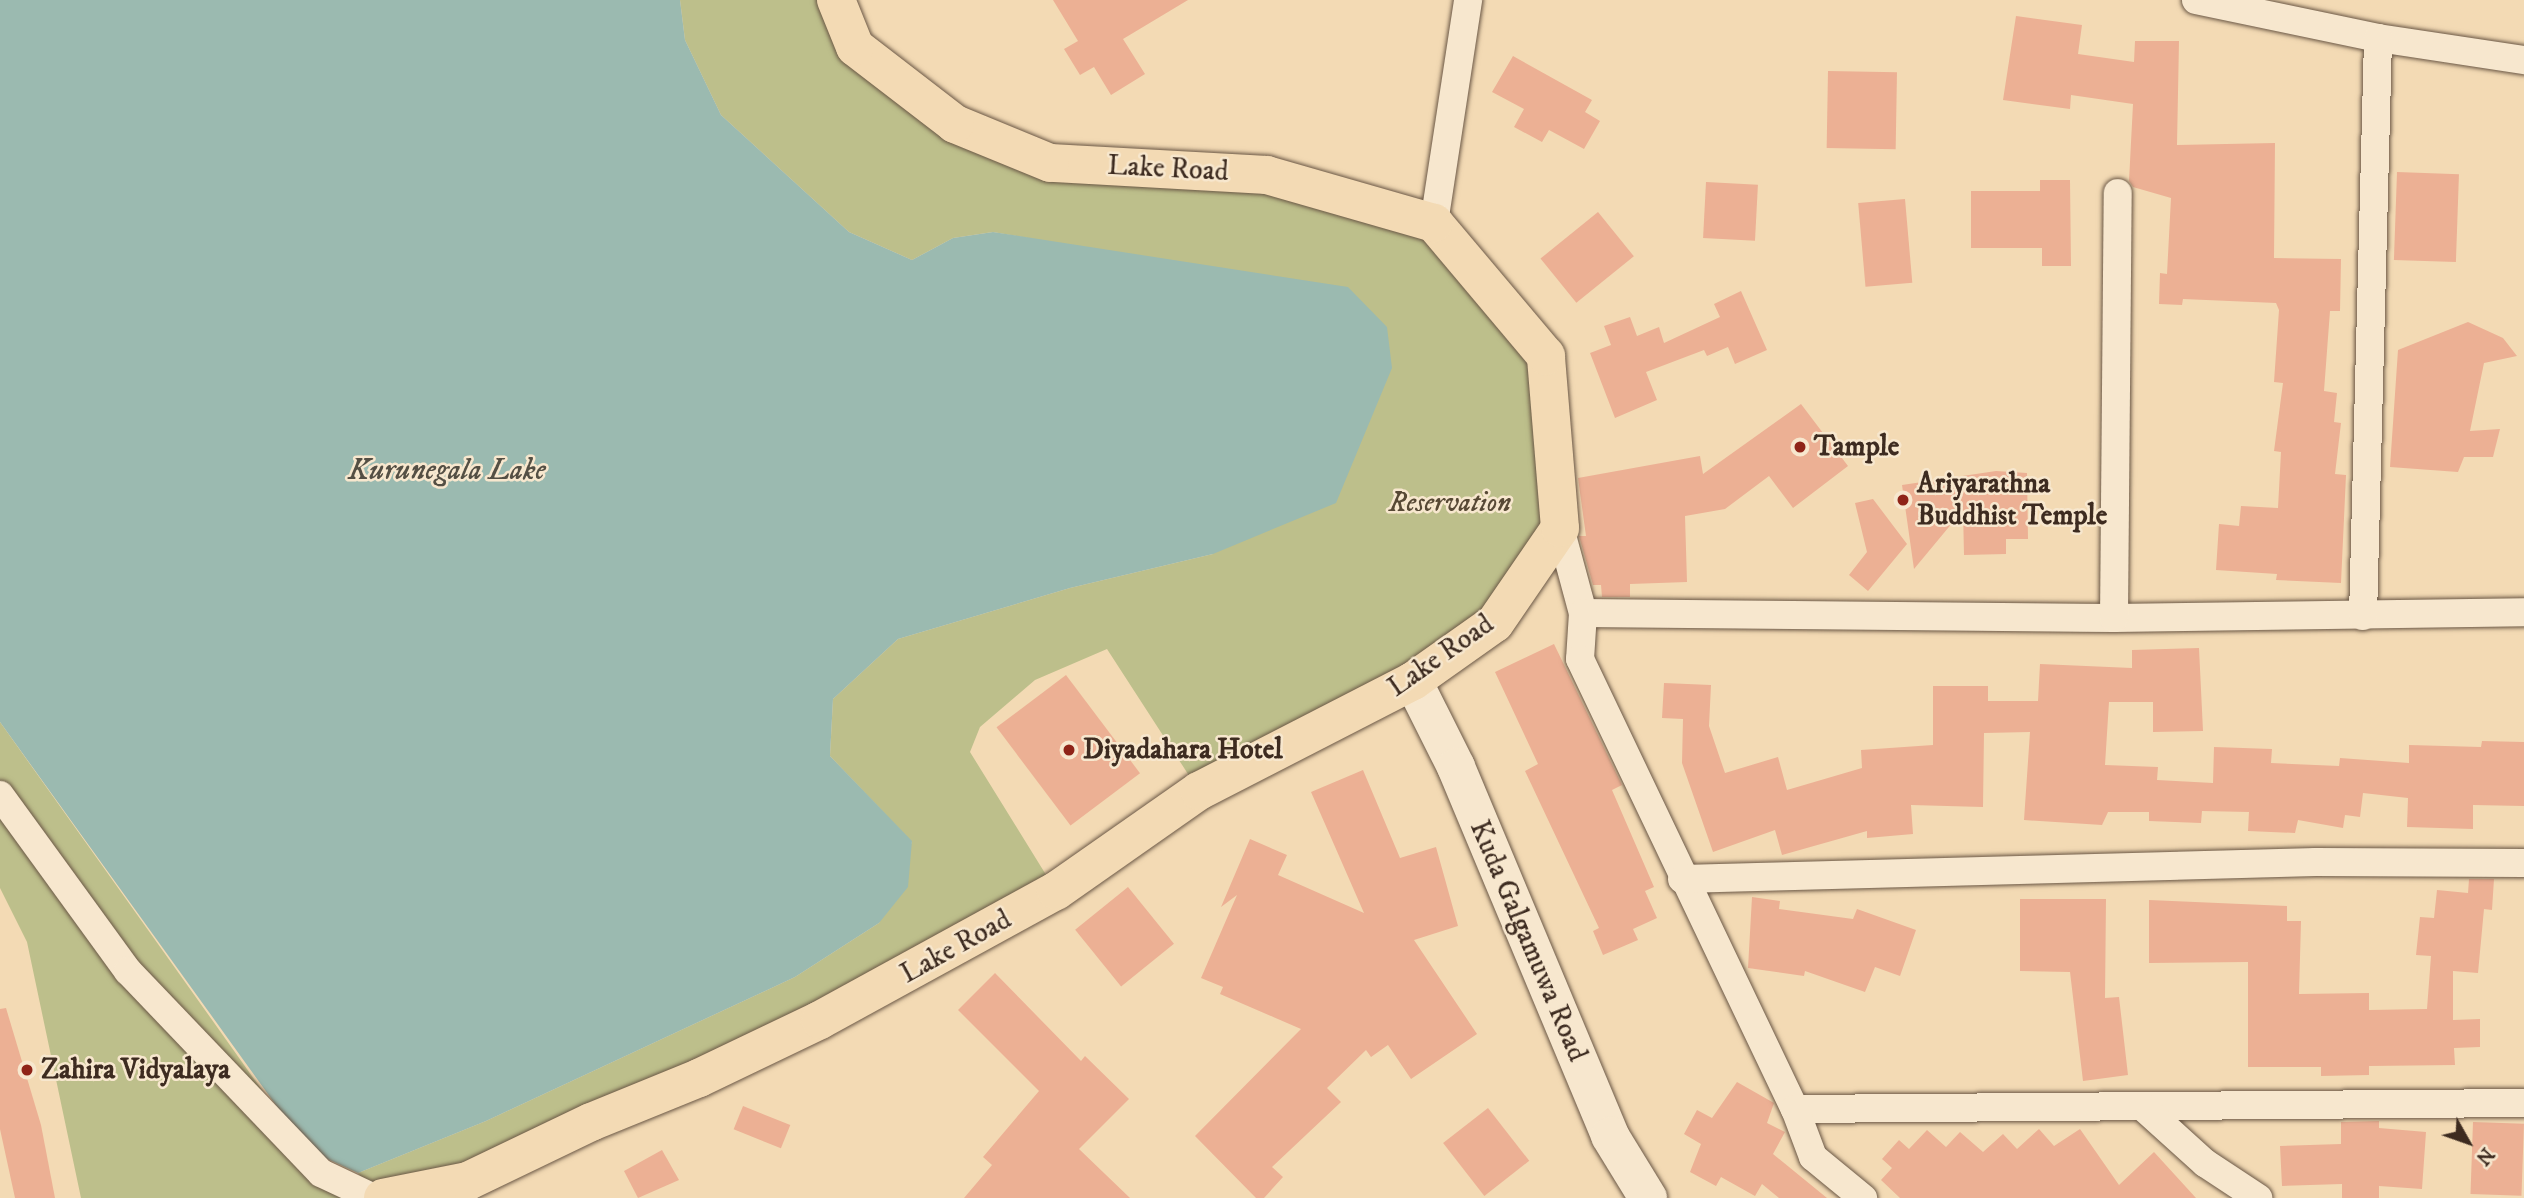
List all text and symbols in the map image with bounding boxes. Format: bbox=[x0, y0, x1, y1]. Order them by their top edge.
street label: Lake Road bbox=[1107, 149, 1229, 189]
place label: Tample bbox=[1814, 430, 1899, 464]
marker: Tample bbox=[1792, 439, 1808, 455]
water label: Kurunegala Lake bbox=[348, 453, 546, 489]
place label: Ariyarathna Buddhist Temple bbox=[1917, 467, 2107, 533]
park label: Reservation bbox=[1389, 486, 1511, 520]
marker: Ariyarathna Buddhist Temple bbox=[1895, 492, 1911, 508]
street label: Lake Road bbox=[1382, 607, 1500, 705]
place label: Diyadahara Hotel bbox=[1083, 733, 1283, 767]
marker: Diyadahara Hotel bbox=[1061, 742, 1077, 758]
street label: Kuda Galgamuwa Road bbox=[1462, 816, 1594, 1066]
street label: Lake Road bbox=[895, 903, 1017, 991]
place label: Zahira Vidyalaya bbox=[41, 1053, 230, 1087]
marker: Zahira Vidyalaya bbox=[19, 1062, 35, 1078]
north arrow bbox=[2433, 1107, 2503, 1177]
text: N bbox=[2471, 1142, 2498, 1169]

